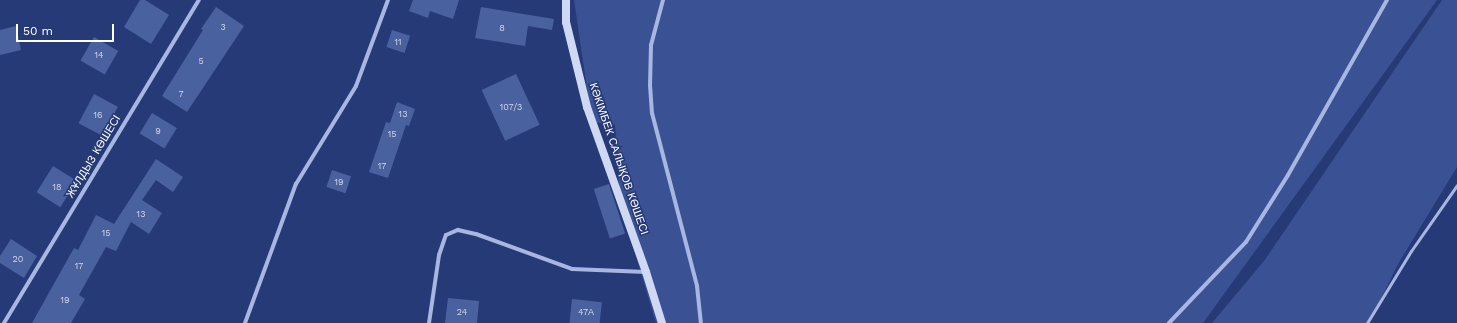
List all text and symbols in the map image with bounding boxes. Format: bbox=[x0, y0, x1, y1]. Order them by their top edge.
scale bar bbox=[18, 16, 116, 42]
house number: 3 bbox=[220, 22, 226, 32]
house number: 8 bbox=[499, 23, 505, 33]
text: 50 m bbox=[23, 24, 53, 38]
house number: 11 bbox=[394, 37, 402, 47]
house number: 14 bbox=[94, 50, 104, 60]
house number: 5 bbox=[198, 56, 204, 66]
street label: КӘКІМБЕК САЛЫҚОВ КӨШЕСІ bbox=[586, 81, 650, 237]
house number: 7 bbox=[178, 89, 184, 99]
house number: 107/3 bbox=[500, 102, 522, 112]
house number: 13 bbox=[399, 109, 407, 119]
house number: 16 bbox=[94, 110, 102, 120]
street label: ЖҰЛДЫЗ КӨШЕСІ bbox=[64, 113, 124, 201]
house number: 9 bbox=[155, 126, 161, 136]
house number: 15 bbox=[388, 129, 396, 139]
house number: 17 bbox=[378, 161, 386, 171]
house number: 19 bbox=[334, 177, 344, 187]
house number: 18 bbox=[52, 182, 62, 192]
house number: 13 bbox=[137, 209, 145, 219]
house number: 15 bbox=[102, 228, 110, 238]
house number: 20 bbox=[13, 254, 23, 264]
house number: 17 bbox=[75, 261, 83, 271]
house number: 19 bbox=[60, 295, 70, 305]
house number: 24 bbox=[457, 307, 467, 317]
house number: 47А bbox=[578, 307, 594, 317]

